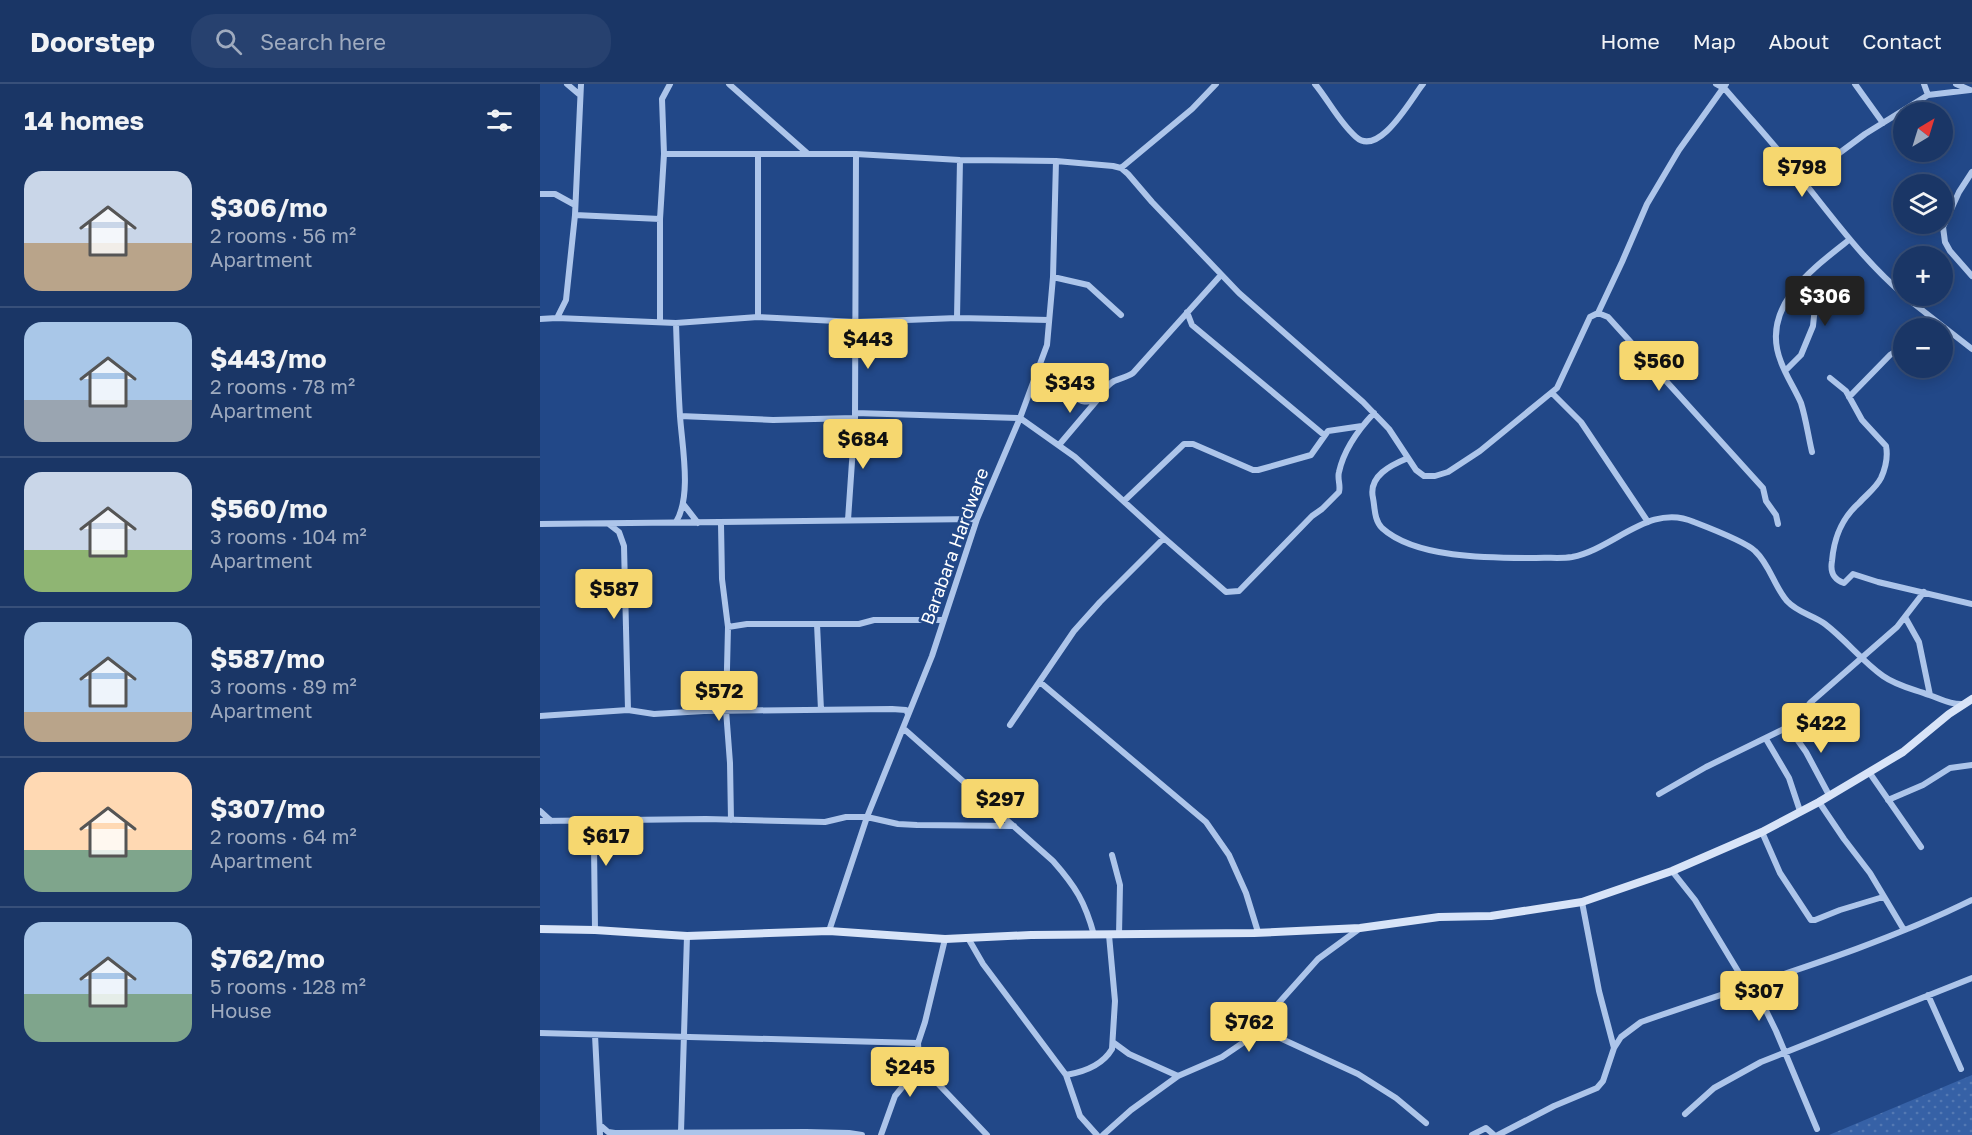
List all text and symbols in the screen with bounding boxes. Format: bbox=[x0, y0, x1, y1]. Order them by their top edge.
search box bbox=[191, 14, 611, 68]
text: Doorstep bbox=[30, 25, 155, 58]
icon: search bbox=[212, 25, 245, 58]
text: Search here bbox=[260, 28, 386, 55]
text: Home bbox=[1600, 28, 1660, 54]
text: Map bbox=[1693, 28, 1736, 54]
text: About bbox=[1769, 28, 1829, 54]
text: Contact bbox=[1862, 28, 1942, 54]
north arrow bbox=[1893, 102, 1953, 162]
map controls bbox=[1893, 102, 1953, 378]
icon: filters bbox=[483, 104, 516, 137]
text: 14 homes bbox=[24, 105, 144, 136]
pin: $798 bbox=[1766, 147, 1838, 198]
text: $798 bbox=[1777, 154, 1827, 178]
button: layers bbox=[1893, 174, 1953, 234]
text: $306/mo bbox=[210, 192, 328, 223]
icon: home bbox=[72, 195, 144, 267]
text: 2 rooms · 56 m² bbox=[210, 223, 356, 247]
button: + bbox=[1893, 246, 1953, 306]
text: Apartment bbox=[210, 247, 313, 271]
pin: $306 bbox=[1789, 276, 1861, 327]
text: $306 bbox=[1799, 283, 1851, 307]
button: − bbox=[1893, 318, 1953, 378]
pin: $443 bbox=[832, 319, 904, 370]
text: $443 bbox=[843, 326, 893, 350]
pin: $560 bbox=[1623, 341, 1695, 392]
text: $443/mo bbox=[210, 343, 327, 374]
icon: home bbox=[72, 346, 144, 418]
text: $560 bbox=[1633, 348, 1685, 372]
pin: $343 bbox=[1034, 363, 1106, 414]
text: $343 bbox=[1045, 370, 1095, 394]
text: 2 rooms · 78 m² bbox=[210, 374, 355, 398]
text: Apartment bbox=[210, 398, 313, 422]
pin: $684 bbox=[827, 419, 899, 470]
text: $684 bbox=[837, 426, 889, 450]
street label: Barabara Hardware bbox=[915, 465, 993, 627]
text: $560/mo bbox=[210, 493, 328, 524]
icon: home bbox=[72, 496, 144, 568]
text: 3 rooms · 104 m² bbox=[210, 524, 367, 548]
text: Apartment bbox=[210, 548, 313, 572]
pin: $587 bbox=[578, 569, 650, 620]
text: $587 bbox=[589, 576, 639, 600]
text: $587/mo bbox=[210, 643, 325, 674]
icon: home bbox=[72, 646, 144, 718]
pin: $572 bbox=[683, 671, 755, 722]
text: 3 rooms · 89 m² bbox=[210, 674, 357, 698]
text: $572 bbox=[695, 678, 743, 702]
text: Apartment bbox=[210, 698, 313, 722]
pin: $422 bbox=[1785, 703, 1857, 754]
text: $422 bbox=[1796, 710, 1846, 734]
pin: $297 bbox=[964, 779, 1036, 830]
text: $297 bbox=[975, 786, 1025, 810]
text: $307/mo bbox=[210, 793, 325, 824]
icon: home bbox=[72, 796, 144, 868]
pin: $617 bbox=[570, 816, 642, 867]
text: $617 bbox=[582, 823, 630, 847]
text: 2 rooms · 64 m² bbox=[210, 824, 357, 848]
text: Apartment bbox=[210, 848, 313, 872]
text: $762/mo bbox=[210, 943, 325, 974]
icon: home bbox=[72, 946, 144, 1018]
pin: $307 bbox=[1723, 971, 1795, 1022]
text: 5 rooms · 128 m² bbox=[210, 974, 366, 998]
text: $307 bbox=[1734, 978, 1784, 1002]
text: House bbox=[210, 998, 272, 1022]
pin: $762 bbox=[1213, 1002, 1285, 1053]
text: $762 bbox=[1224, 1009, 1274, 1033]
pin: $245 bbox=[874, 1047, 946, 1098]
text: $245 bbox=[885, 1054, 935, 1078]

